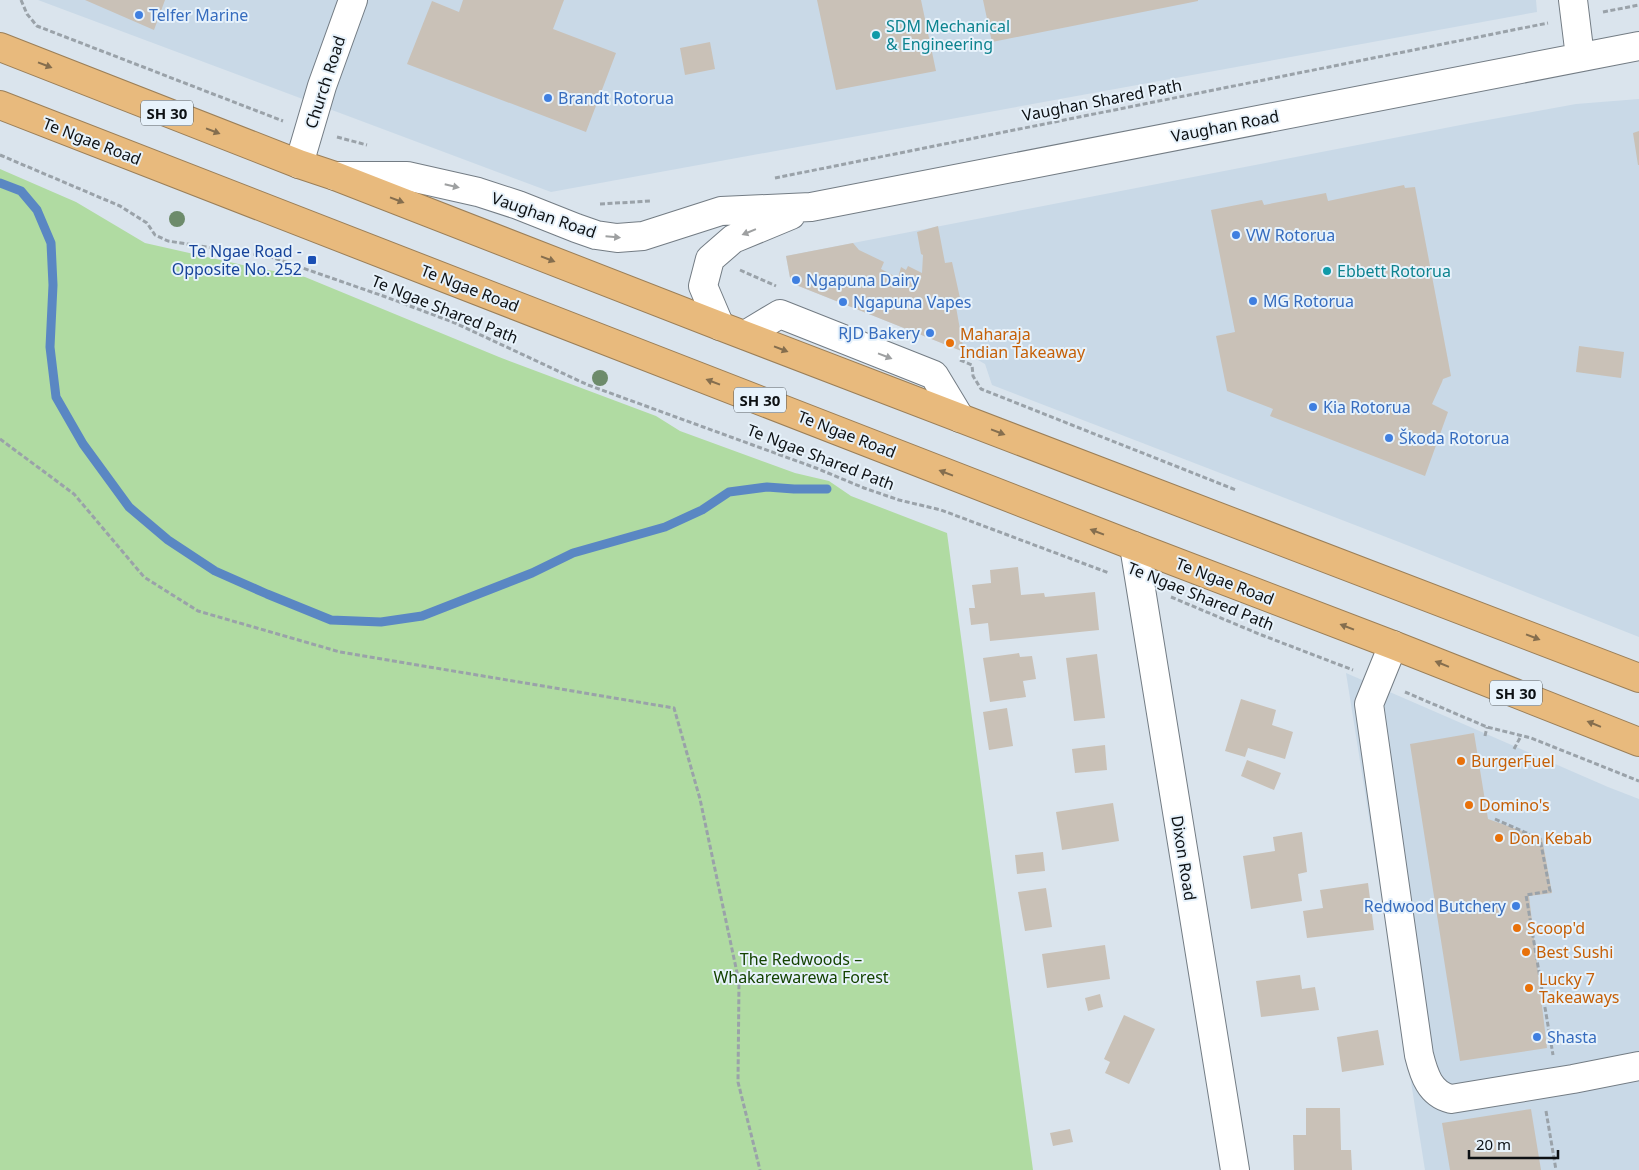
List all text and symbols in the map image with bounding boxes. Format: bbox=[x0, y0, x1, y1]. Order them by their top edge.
place label: Telfer Marine bbox=[149, 4, 248, 26]
marker: Telfer Marine bbox=[133, 9, 145, 21]
place label: SDM Mechanical & Engineering bbox=[886, 15, 1010, 55]
marker: SDM Mechanical & Engineering bbox=[870, 29, 882, 41]
street label: Church Road bbox=[300, 33, 350, 131]
one-way arrow bbox=[38, 62, 53, 69]
street label: Vaughan Shared Path bbox=[1020, 74, 1184, 126]
place label: Brandt Rotorua bbox=[558, 87, 674, 109]
marker: Brandt Rotorua bbox=[542, 92, 554, 104]
road number: SH 30 bbox=[141, 100, 193, 126]
street label: Vaughan Road bbox=[1169, 105, 1281, 147]
street label: Te Ngae Road bbox=[40, 112, 144, 170]
one-way arrow bbox=[206, 127, 220, 135]
one-way arrow bbox=[445, 182, 460, 190]
street label: Vaughan Road bbox=[489, 187, 599, 243]
one-way arrow bbox=[389, 197, 404, 204]
place label: VW Rotorua bbox=[1246, 224, 1335, 246]
one-way arrow bbox=[742, 229, 757, 236]
marker: VW Rotorua bbox=[1230, 229, 1242, 241]
one-way arrow bbox=[606, 233, 622, 241]
place label: Te Ngae Road - Opposite No. 252 bbox=[172, 240, 302, 280]
marker: Te Ngae Road - Opposite No. 252 bbox=[306, 254, 318, 266]
one-way arrow bbox=[541, 255, 556, 263]
street label: Te Ngae Road bbox=[418, 259, 522, 317]
place label: Ebbett Rotorua bbox=[1337, 260, 1451, 282]
marker: Ebbett Rotorua bbox=[1321, 265, 1333, 277]
place label: Ngapuna Dairy bbox=[806, 269, 920, 291]
street label: Te Ngae Shared Path bbox=[368, 270, 522, 348]
marker: Ngapuna Dairy bbox=[790, 274, 802, 286]
place label: MG Rotorua bbox=[1263, 290, 1354, 312]
place label: Ngapuna Vapes bbox=[853, 291, 972, 313]
marker: MG Rotorua bbox=[1247, 295, 1259, 307]
marker: Ngapuna Vapes bbox=[837, 296, 849, 308]
place label: RJD Bakery bbox=[838, 322, 921, 344]
place label: Maharaja Indian Takeaway bbox=[960, 323, 1086, 363]
marker: RJD Bakery bbox=[924, 327, 936, 339]
marker: Maharaja Indian Takeaway bbox=[944, 337, 956, 349]
one-way arrow bbox=[774, 345, 789, 353]
one-way arrow bbox=[878, 352, 892, 360]
one-way arrow bbox=[705, 378, 720, 386]
road number: SH 30 bbox=[734, 388, 786, 412]
place label: Kia Rotorua bbox=[1323, 396, 1411, 418]
marker: Kia Rotorua bbox=[1307, 401, 1319, 413]
street label: Te Ngae Road bbox=[795, 405, 899, 463]
street label: Te Ngae Shared Path bbox=[744, 419, 898, 495]
place label: Škoda Rotorua bbox=[1399, 427, 1510, 449]
one-way arrow bbox=[991, 428, 1006, 436]
marker: Škoda Rotorua bbox=[1383, 432, 1395, 444]
one-way arrow bbox=[939, 468, 953, 476]
one-way arrow bbox=[1090, 527, 1104, 535]
street label: Te Ngae Road bbox=[1173, 552, 1277, 610]
street label: Te Ngae Shared Path bbox=[1124, 557, 1278, 635]
one-way arrow bbox=[1339, 623, 1354, 631]
one-way arrow bbox=[1526, 633, 1541, 641]
one-way arrow bbox=[1435, 660, 1450, 668]
road number: SH 30 bbox=[1490, 680, 1542, 706]
one-way arrow bbox=[1586, 720, 1601, 728]
place label: BurgerFuel bbox=[1471, 750, 1555, 772]
marker: BurgerFuel bbox=[1455, 755, 1467, 767]
place label: Domino's bbox=[1479, 794, 1550, 816]
marker: Domino's bbox=[1463, 799, 1475, 811]
street label: Dixon Road bbox=[1166, 814, 1202, 902]
place label: Don Kebab bbox=[1509, 827, 1592, 849]
marker: Don Kebab bbox=[1493, 832, 1505, 844]
place label: Redwood Butchery bbox=[1364, 895, 1507, 917]
marker: Redwood Butchery bbox=[1510, 900, 1522, 912]
place label: Scoop'd bbox=[1527, 917, 1585, 939]
marker: Scoop'd bbox=[1511, 922, 1523, 934]
place label: Best Sushi bbox=[1536, 941, 1613, 963]
marker: Best Sushi bbox=[1520, 946, 1532, 958]
park label: The Redwoods – Whakarewarewa Forest bbox=[713, 948, 889, 988]
place label: Lucky 7 Takeaways bbox=[1539, 968, 1620, 1008]
marker: Lucky 7 Takeaways bbox=[1523, 982, 1535, 994]
place label: Shasta bbox=[1547, 1026, 1597, 1048]
marker: Shasta bbox=[1531, 1031, 1543, 1043]
scale bar bbox=[1469, 1128, 1558, 1160]
text: 20 m bbox=[1476, 1134, 1511, 1154]

